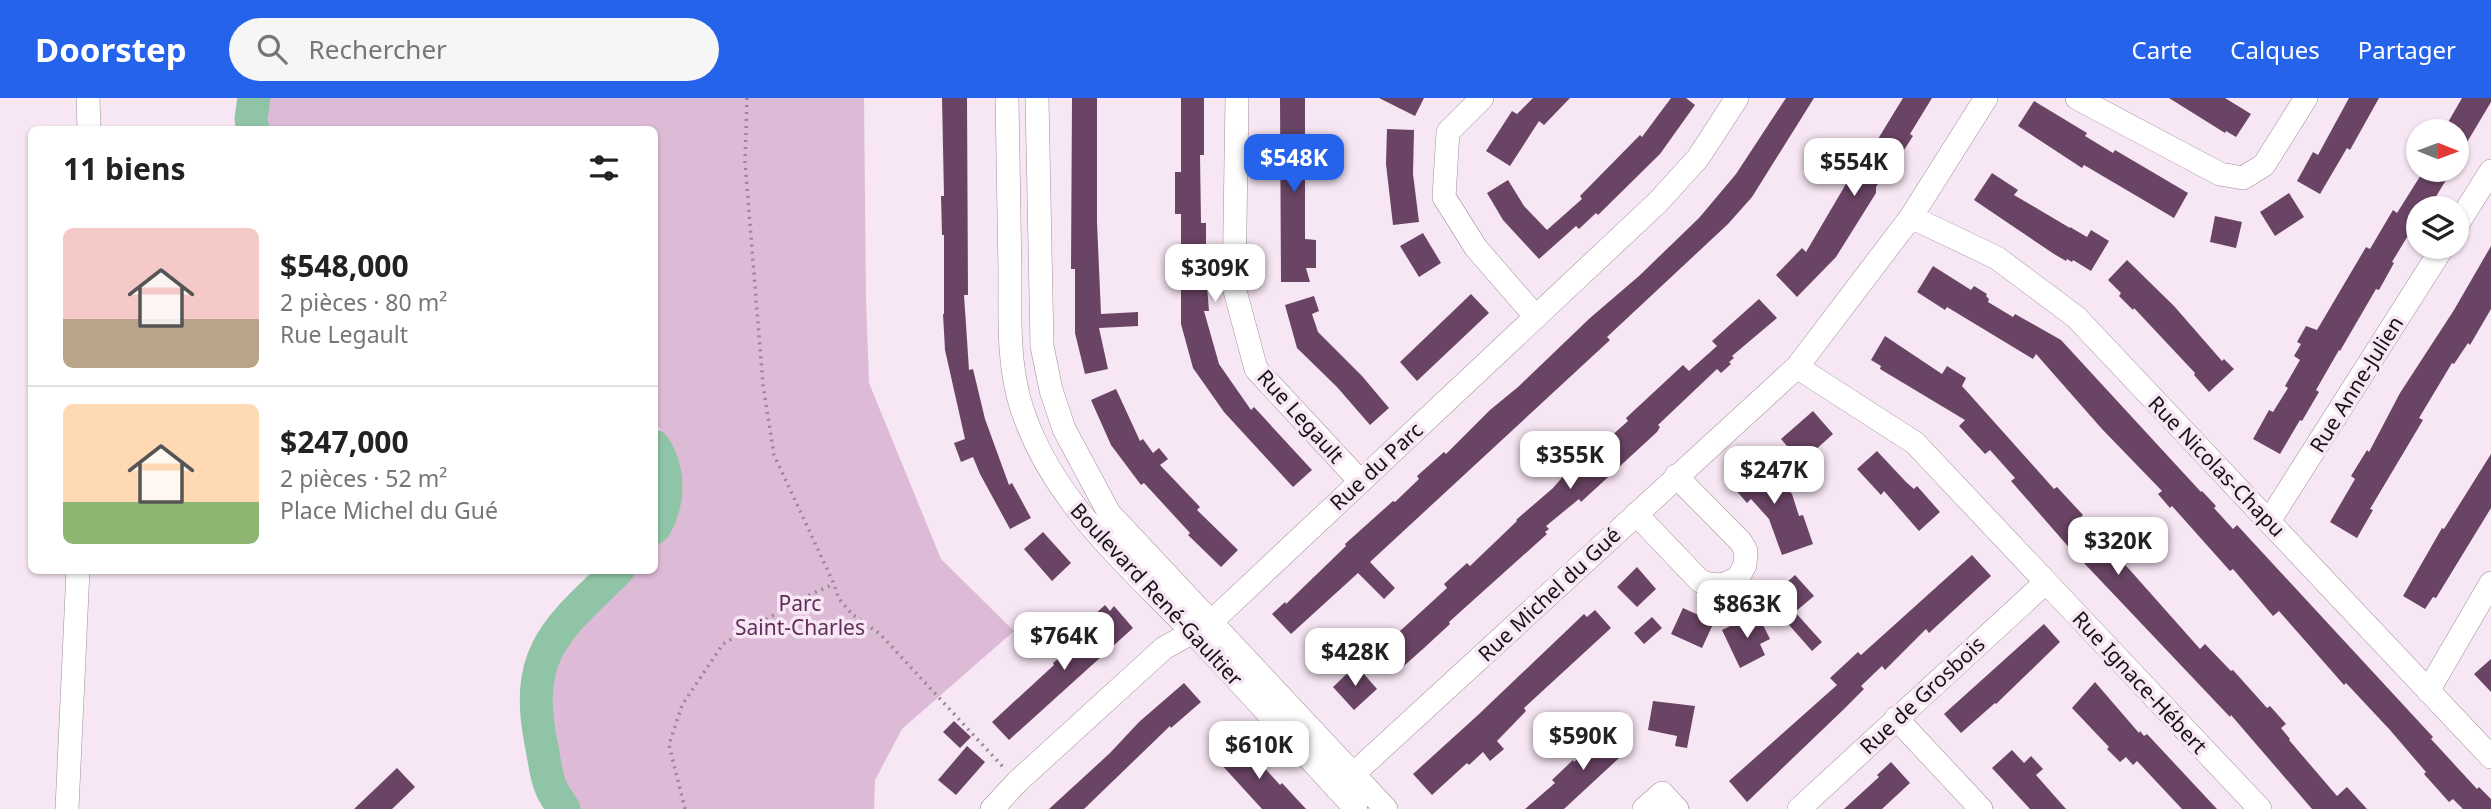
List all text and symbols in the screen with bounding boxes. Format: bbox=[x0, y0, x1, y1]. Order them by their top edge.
search box bbox=[229, 18, 719, 81]
text: Doorstep bbox=[35, 27, 187, 72]
icon: search bbox=[253, 30, 291, 68]
text: Rechercher bbox=[309, 31, 447, 67]
text: Carte bbox=[2132, 33, 2192, 66]
text: Calques bbox=[2230, 33, 2320, 66]
text: Partager bbox=[2358, 33, 2456, 66]
north arrow bbox=[2406, 119, 2469, 182]
map controls bbox=[2406, 119, 2469, 259]
pin: $548K bbox=[1245, 134, 1343, 194]
pin: $554K bbox=[1805, 139, 1903, 198]
text: $548K bbox=[1260, 141, 1328, 173]
text: $554K bbox=[1820, 145, 1888, 177]
text: 11 biens bbox=[63, 148, 186, 189]
icon: filters bbox=[585, 149, 623, 187]
button: layers bbox=[2406, 196, 2469, 259]
pin: $309K bbox=[1166, 244, 1264, 304]
text: $548,000 bbox=[280, 245, 409, 286]
text: $309K bbox=[1181, 251, 1249, 283]
icon: home bbox=[119, 256, 203, 340]
text: 2 pièces · 80 m² bbox=[280, 286, 447, 318]
street label: Rue Anne-Julien bbox=[2303, 311, 2409, 457]
text: Rue Legault bbox=[280, 318, 408, 350]
street label: Rue Legault bbox=[1251, 363, 1351, 469]
street label: Rue Nicolas-Chapu bbox=[2143, 390, 2291, 542]
street label: Rue du Parc bbox=[1323, 416, 1429, 516]
text: $247,000 bbox=[280, 421, 409, 462]
icon: home bbox=[119, 432, 203, 516]
pin: $355K bbox=[1521, 432, 1619, 491]
text: $355K bbox=[1536, 438, 1604, 470]
pin: $247K bbox=[1725, 446, 1823, 506]
text: $247K bbox=[1740, 453, 1808, 485]
text: 2 pièces · 52 m² bbox=[280, 462, 447, 494]
text: Place Michel du Gué bbox=[280, 494, 498, 526]
street label: Boulevard René-Gaultier bbox=[1065, 496, 1250, 692]
pin: $320K bbox=[2069, 518, 2167, 577]
street label: Rue Michel du Gué bbox=[1472, 521, 1626, 667]
text: $320K bbox=[2084, 524, 2152, 556]
pin: $863K bbox=[1698, 580, 1796, 640]
text: $863K bbox=[1713, 587, 1781, 619]
park label: Parc Saint-Charles bbox=[735, 589, 865, 641]
street label: Rue Ignace-Hébert bbox=[2067, 605, 2214, 760]
pin: $764K bbox=[1015, 612, 1113, 672]
text: $764K bbox=[1030, 619, 1098, 651]
pin: $428K bbox=[1306, 628, 1404, 688]
street label: Rue de Grosbois bbox=[1854, 630, 1990, 760]
text: $428K bbox=[1321, 635, 1389, 667]
pin: $590K bbox=[1534, 712, 1632, 772]
text: $590K bbox=[1549, 719, 1617, 751]
pin: $610K bbox=[1210, 722, 1308, 781]
text: $610K bbox=[1225, 728, 1293, 760]

